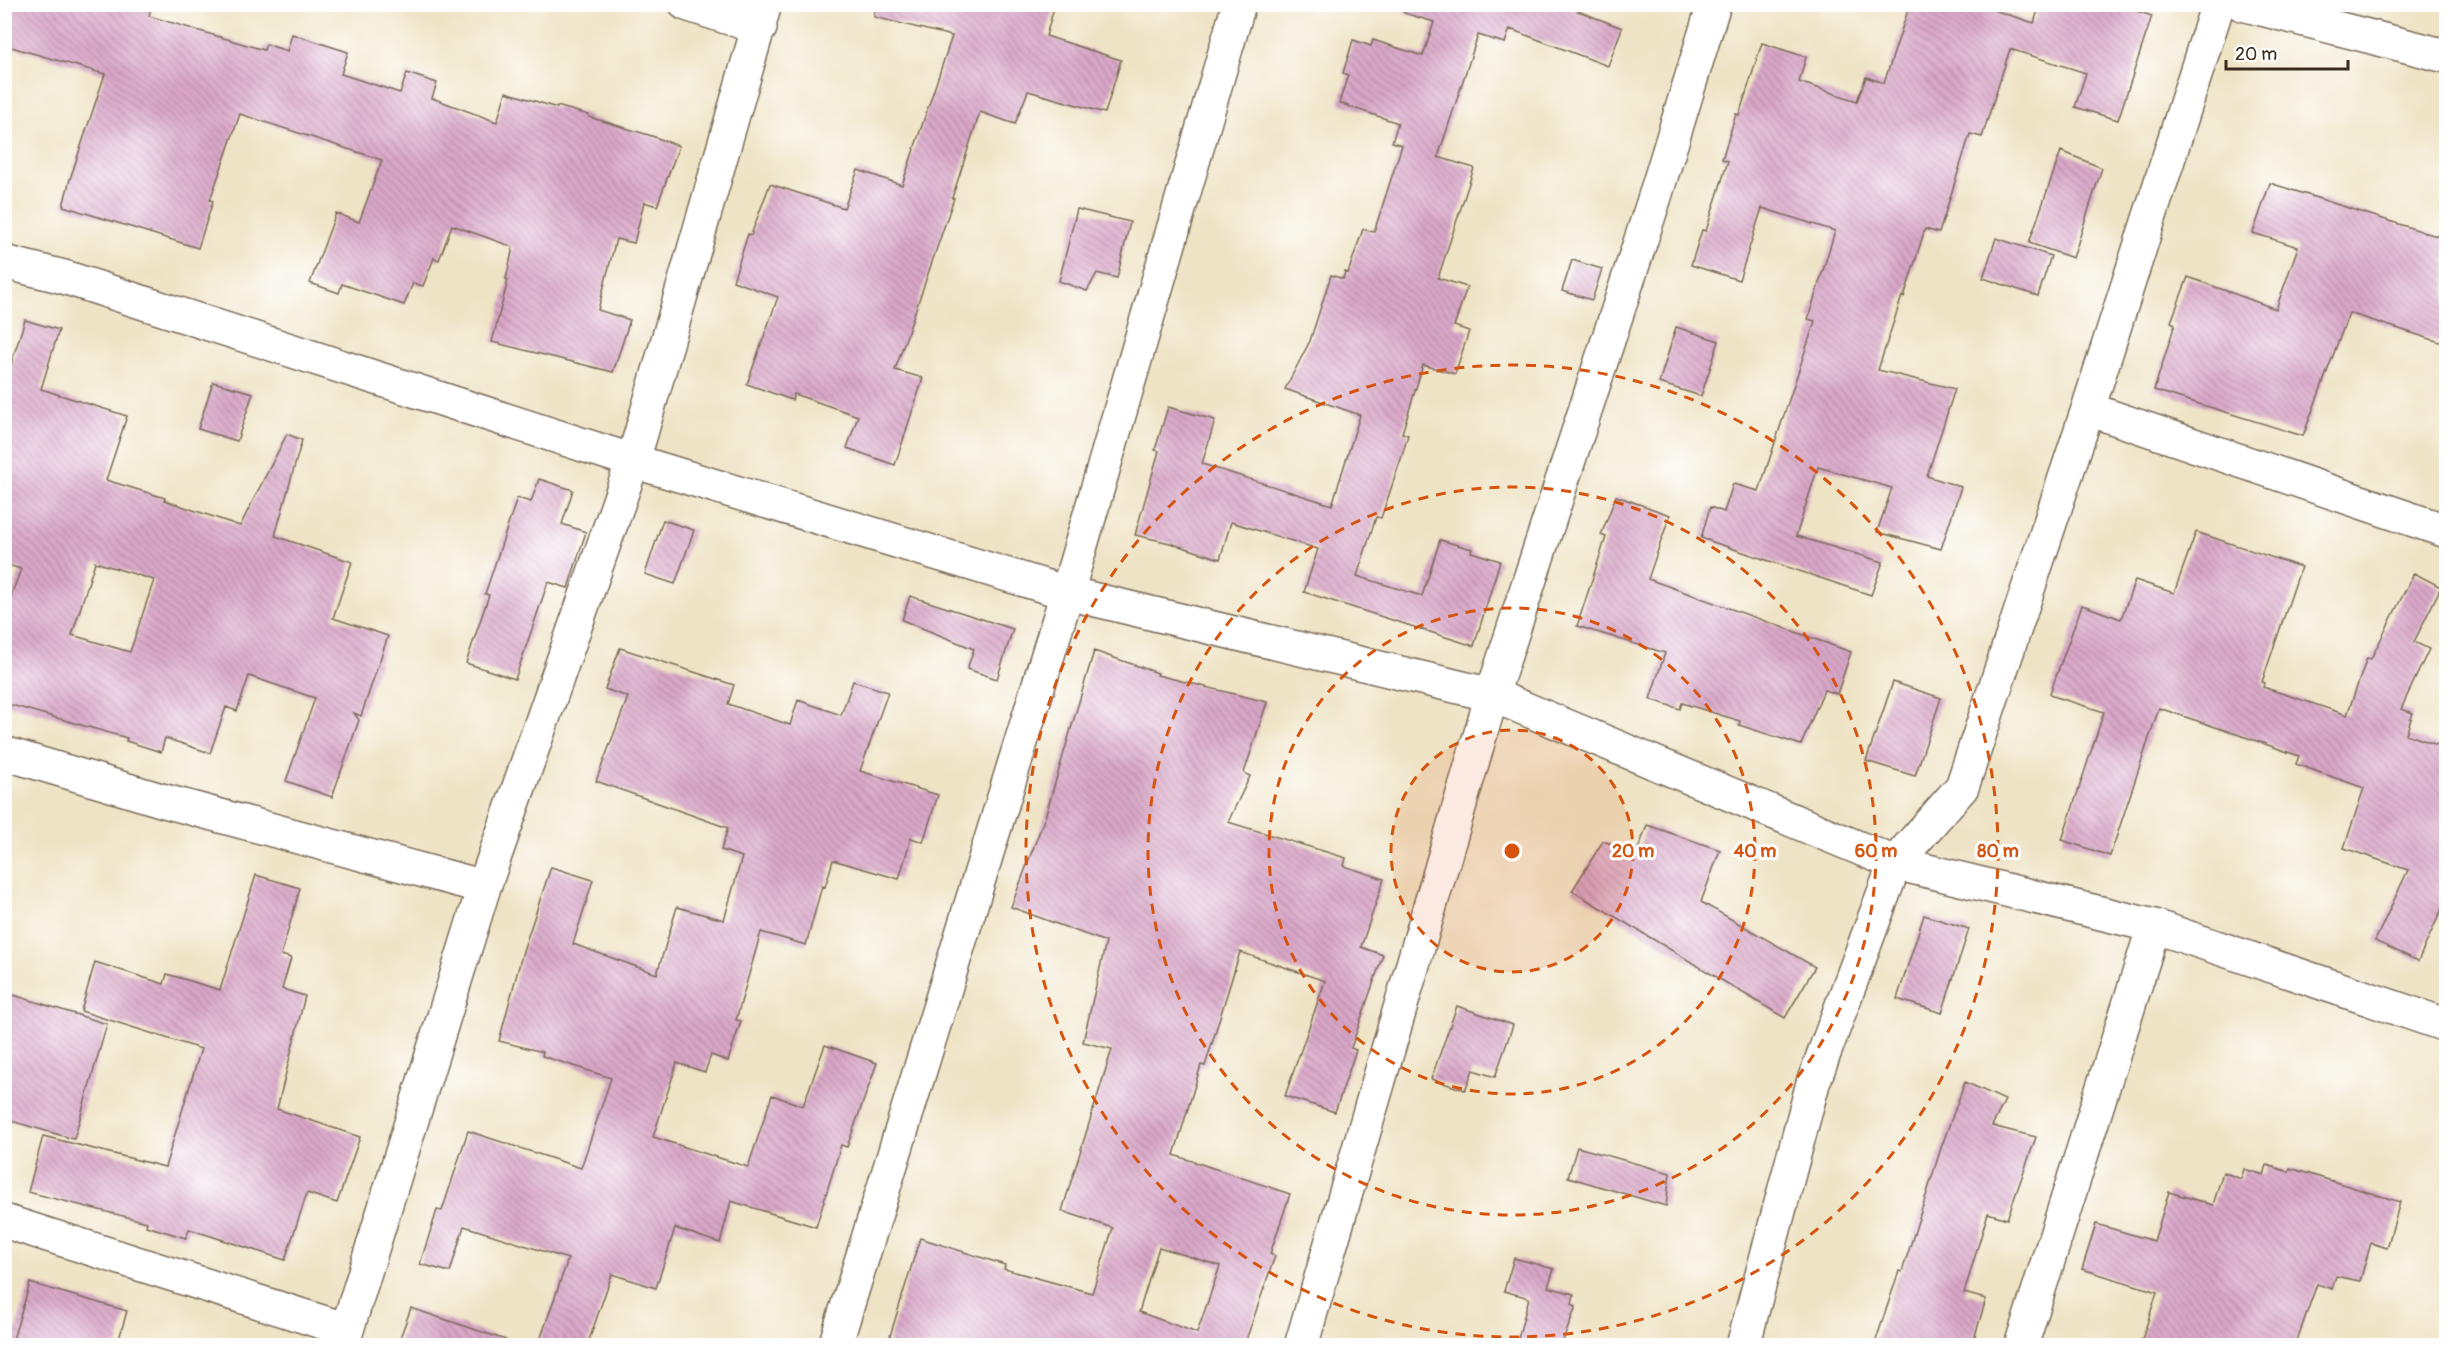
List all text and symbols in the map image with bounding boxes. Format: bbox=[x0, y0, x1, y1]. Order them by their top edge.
scale bar bbox=[2226, 33, 2348, 71]
text: 20 m bbox=[2235, 43, 2277, 66]
text: 20 m bbox=[1612, 840, 1654, 863]
text: 40 m bbox=[1734, 840, 1776, 863]
text: 60 m bbox=[1855, 840, 1897, 863]
text: 80 m bbox=[1977, 840, 2019, 863]
centre of rings bbox=[1502, 841, 1522, 861]

